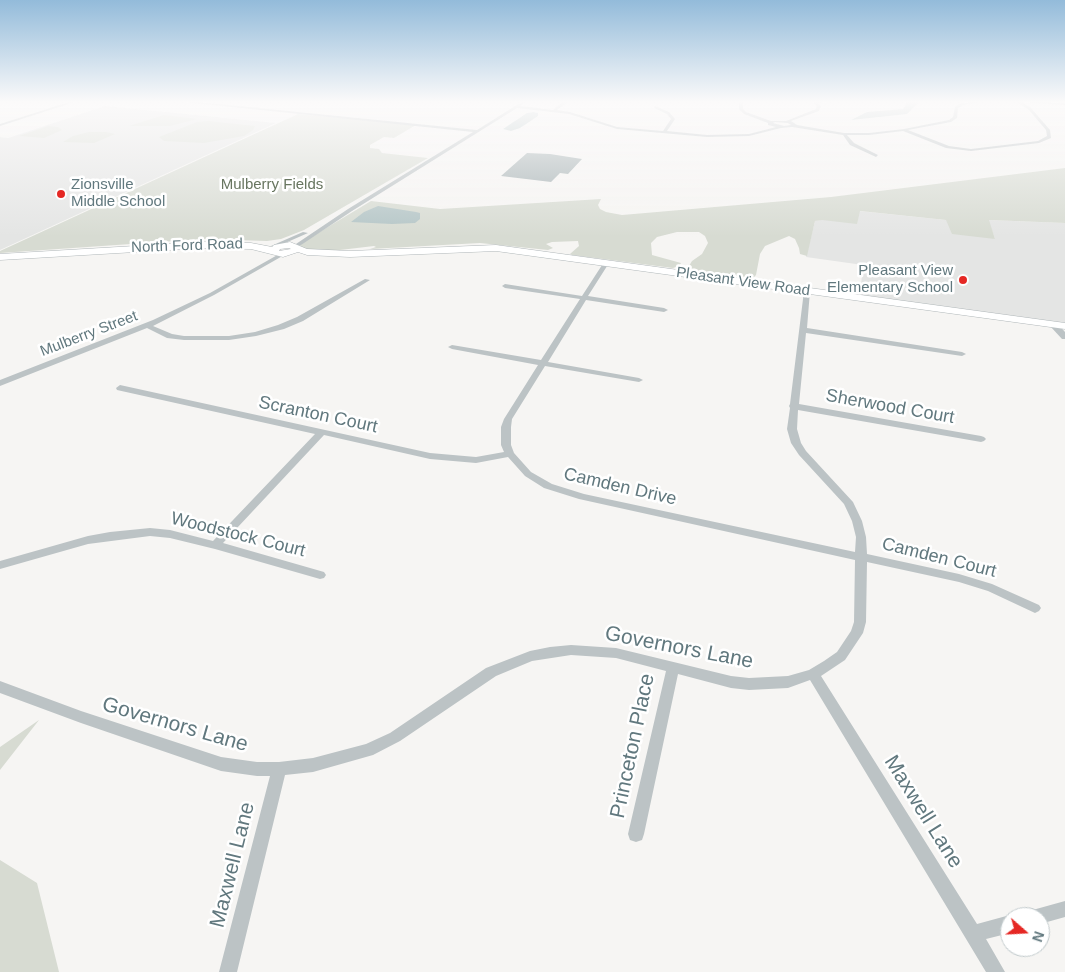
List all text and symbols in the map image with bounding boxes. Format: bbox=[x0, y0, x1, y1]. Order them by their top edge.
place label: Zionsville Middle School bbox=[71, 176, 165, 211]
park label: Mulberry Fields bbox=[221, 176, 323, 194]
marker: Zionsville Middle School bbox=[55, 188, 67, 200]
street label: North Ford Road bbox=[131, 235, 243, 257]
place label: Pleasant View Elementary School bbox=[827, 262, 953, 297]
street label: Pleasant View Road bbox=[675, 264, 811, 300]
marker: Pleasant View Elementary School bbox=[957, 274, 969, 286]
street label: Mulberry Street bbox=[38, 307, 140, 361]
street label: Sherwood Court bbox=[824, 385, 956, 429]
street label: Scranton Court bbox=[257, 392, 379, 438]
street label: Camden Drive bbox=[562, 464, 678, 510]
street label: Woodstock Court bbox=[169, 508, 307, 562]
street label: Camden Court bbox=[880, 533, 998, 583]
street label: Governors Lane bbox=[603, 621, 755, 675]
street label: Princeton Place bbox=[605, 671, 661, 821]
street label: Governors Lane bbox=[99, 692, 251, 758]
street label: Maxwell Lane bbox=[878, 751, 968, 873]
street label: Maxwell Lane bbox=[205, 800, 261, 930]
north arrow bbox=[1000, 907, 1050, 957]
text: N bbox=[1029, 929, 1047, 944]

